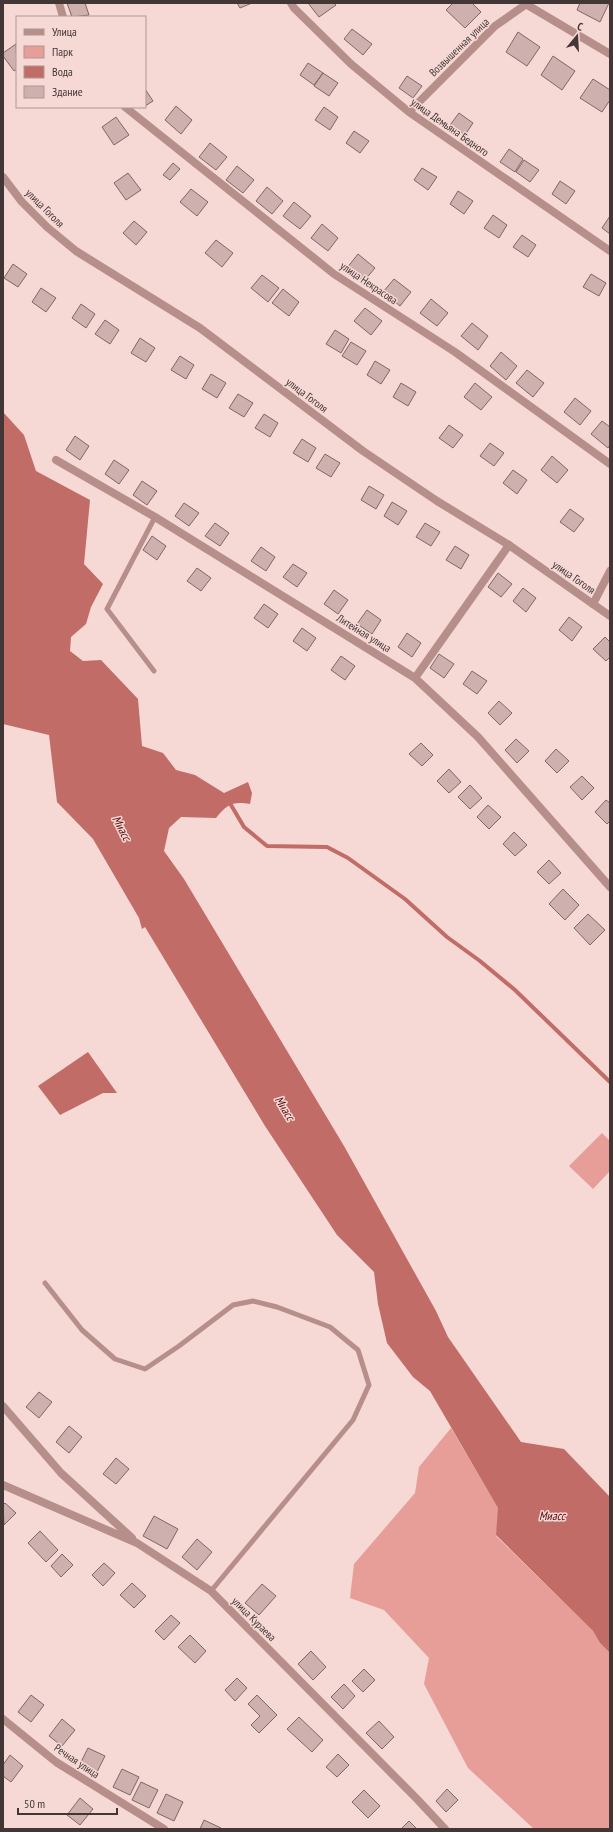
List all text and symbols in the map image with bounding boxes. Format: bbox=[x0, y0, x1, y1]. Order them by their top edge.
street label: Возвышенная улица bbox=[426, 15, 492, 79]
legend bbox=[16, 16, 146, 108]
north arrow bbox=[557, 16, 597, 56]
text: С bbox=[576, 19, 585, 34]
text: Улица bbox=[52, 24, 77, 39]
text: Парк bbox=[52, 44, 73, 59]
text: Вода bbox=[52, 64, 73, 79]
text: Здание bbox=[52, 84, 83, 99]
street label: улица Демьяна Бедного bbox=[408, 95, 492, 159]
street label: улица Гоголя bbox=[23, 186, 67, 230]
street label: улица Некрасова bbox=[338, 259, 400, 307]
street label: улица Гоголя bbox=[283, 375, 331, 415]
street label: улица Гоголя bbox=[550, 557, 598, 597]
street label: Литейная улица bbox=[333, 610, 394, 655]
water label: Миасс bbox=[109, 813, 135, 845]
water label: Миасс bbox=[272, 1093, 299, 1125]
water label: Миасс bbox=[539, 1508, 567, 1523]
street label: улица Кураева bbox=[229, 1594, 279, 1644]
street label: Речная улица bbox=[52, 1741, 102, 1781]
scale bar bbox=[18, 1790, 117, 1816]
text: 50 m bbox=[24, 1796, 45, 1811]

